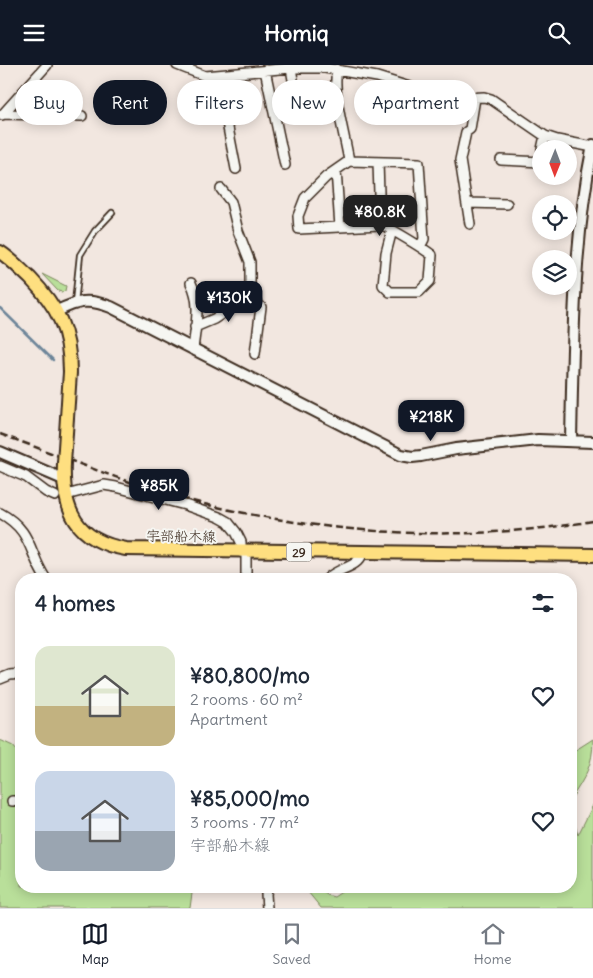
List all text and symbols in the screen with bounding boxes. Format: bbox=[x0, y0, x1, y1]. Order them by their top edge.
icon: menu bbox=[20, 19, 48, 47]
text: Homiq bbox=[264, 19, 329, 47]
icon: search bbox=[545, 19, 573, 47]
chip: Buy bbox=[15, 80, 83, 125]
chip: Rent bbox=[93, 80, 167, 125]
chip: Filters bbox=[177, 80, 262, 125]
chip: New bbox=[272, 80, 344, 125]
chip: Apartment bbox=[354, 80, 477, 125]
north arrow bbox=[532, 140, 578, 185]
map controls bbox=[532, 140, 577, 295]
pin: ¥80.8K bbox=[339, 195, 421, 237]
button: locate bbox=[532, 195, 577, 240]
text: ¥80.8K bbox=[354, 201, 406, 221]
button: layers bbox=[532, 250, 577, 295]
pin: ¥130K bbox=[194, 281, 264, 323]
text: ¥130K bbox=[206, 287, 252, 307]
pin: ¥218K bbox=[396, 399, 466, 442]
text: ¥218K bbox=[409, 406, 453, 426]
pin: ¥85K bbox=[129, 469, 189, 511]
text: ¥85K bbox=[140, 475, 178, 495]
street label: 宇部船木線 bbox=[146, 526, 216, 546]
road number: 29 bbox=[286, 543, 312, 562]
icon: filters bbox=[529, 589, 557, 617]
text: 4 homes bbox=[35, 590, 115, 617]
text: ¥80,800/mo bbox=[190, 662, 310, 689]
icon: home bbox=[75, 666, 135, 726]
icon: heart bbox=[529, 682, 557, 710]
text: 2 rooms · 60 m² bbox=[190, 689, 303, 709]
text: Apartment bbox=[190, 709, 268, 729]
text: ¥85,000/mo bbox=[190, 785, 310, 812]
icon: home bbox=[75, 791, 135, 851]
icon: heart bbox=[529, 807, 557, 835]
text: 3 rooms · 77 m² bbox=[190, 812, 299, 832]
text: 宇部船木線 bbox=[190, 835, 270, 855]
tab: Map bbox=[81, 920, 109, 968]
tab: Saved bbox=[272, 920, 311, 968]
tab: Home bbox=[474, 920, 511, 968]

